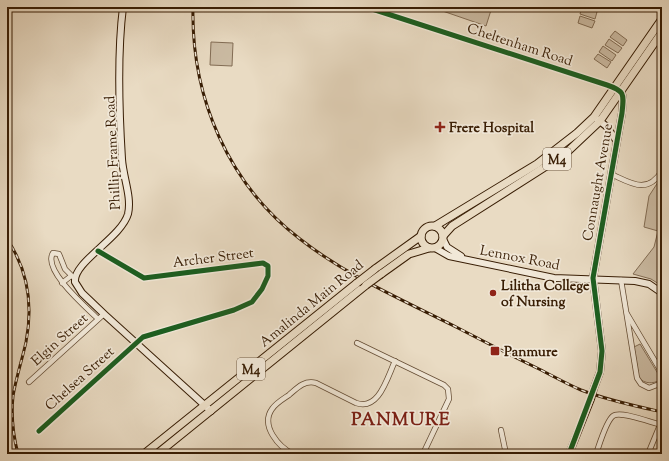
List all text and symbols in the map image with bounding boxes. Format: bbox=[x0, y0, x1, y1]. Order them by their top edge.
street label: Cheltenham Road bbox=[464, 19, 575, 72]
street label: Phillip Frame Road bbox=[101, 95, 127, 210]
place label: Frere Hospital bbox=[449, 119, 534, 139]
marker: Frere Hospital bbox=[434, 121, 446, 133]
street label: Connaught Avenue bbox=[579, 122, 619, 243]
road number: M4 bbox=[543, 148, 571, 170]
street label: Lennox Road bbox=[478, 241, 561, 277]
street label: Archer Street bbox=[172, 244, 255, 274]
street label: Amalinda Main Road bbox=[256, 256, 369, 353]
place label: Lilitha College of Nursing bbox=[501, 277, 590, 313]
marker: Lilitha College of Nursing bbox=[488, 288, 498, 298]
street label: Elgin Street bbox=[27, 309, 93, 371]
street label: Chelsea Street bbox=[41, 343, 120, 416]
place label: Panmure bbox=[504, 343, 558, 363]
marker: Panmure bbox=[489, 345, 501, 357]
road number: M4 bbox=[237, 358, 265, 380]
district label: PANMURE bbox=[351, 408, 451, 434]

